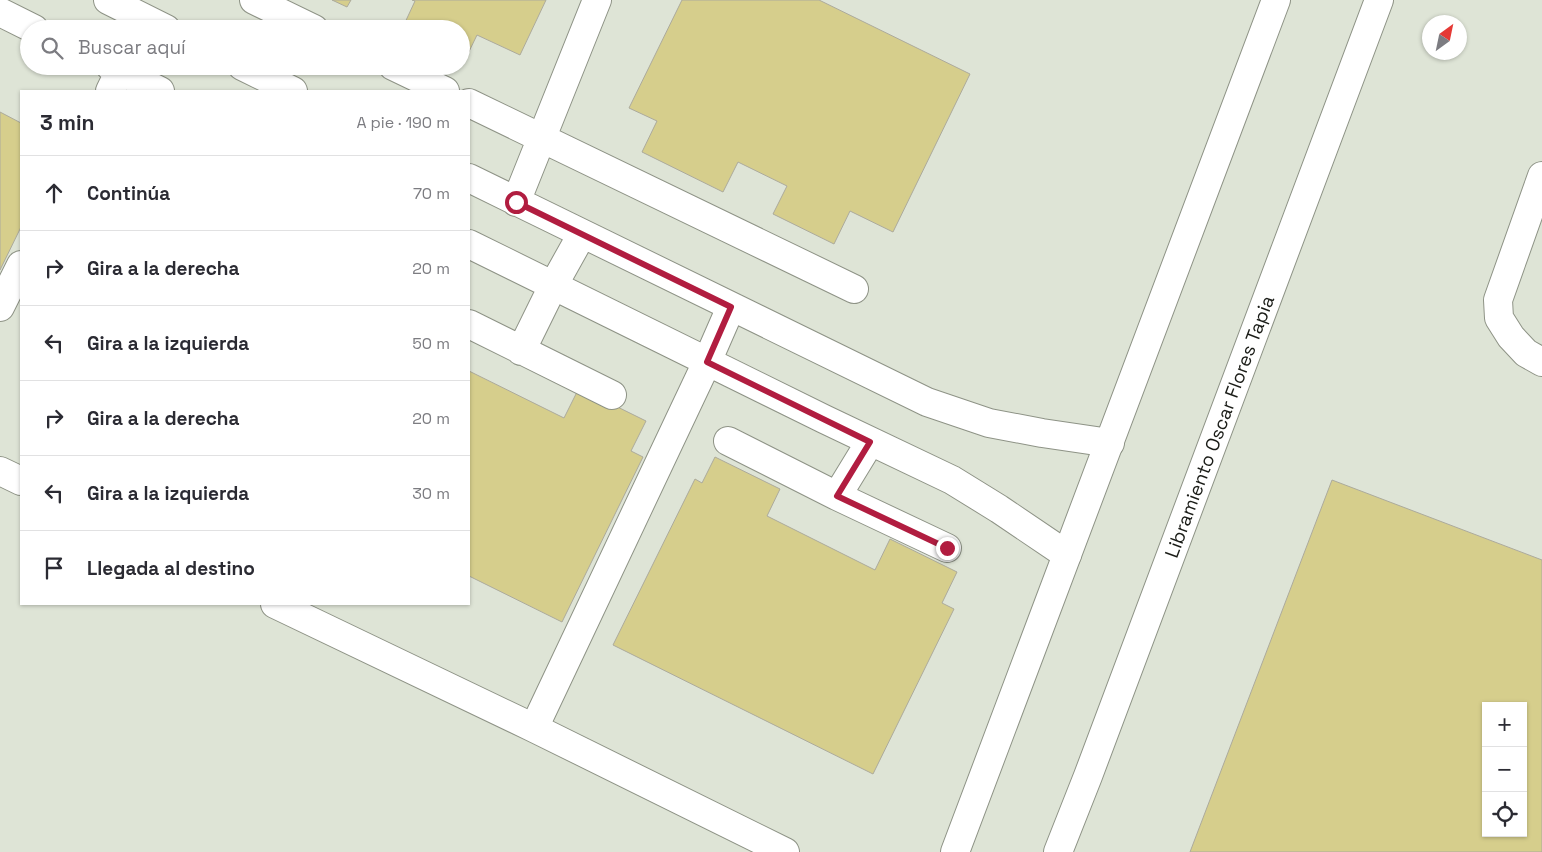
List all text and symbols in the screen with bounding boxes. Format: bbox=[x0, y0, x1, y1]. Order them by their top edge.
north arrow bbox=[1422, 15, 1467, 60]
search box bbox=[20, 20, 470, 75]
icon: search bbox=[38, 34, 66, 62]
text: Buscar aquí bbox=[78, 35, 186, 60]
text: 3 min bbox=[40, 109, 95, 136]
text: A pie · 190 m bbox=[357, 112, 450, 133]
icon: ahead bbox=[40, 179, 68, 207]
text: Continúa bbox=[87, 181, 170, 206]
text: 70 m bbox=[413, 183, 450, 204]
route start bbox=[505, 191, 528, 214]
icon: right bbox=[40, 254, 68, 282]
text: Gira a la derecha bbox=[87, 256, 239, 281]
text: 20 m bbox=[412, 258, 450, 279]
street label: Libramiento Oscar Flores Tapia bbox=[1159, 292, 1280, 561]
icon: left bbox=[40, 329, 68, 357]
text: Gira a la izquierda bbox=[87, 331, 249, 356]
text: 50 m bbox=[412, 333, 450, 354]
icon: right bbox=[40, 404, 68, 432]
text: Gira a la derecha bbox=[87, 406, 239, 431]
text: 20 m bbox=[412, 408, 450, 429]
icon: left bbox=[40, 479, 68, 507]
text: Gira a la izquierda bbox=[87, 481, 249, 506]
text: 30 m bbox=[412, 483, 450, 504]
route end bbox=[936, 537, 959, 560]
icon: arrive bbox=[40, 554, 68, 582]
text: Llegada al destino bbox=[87, 556, 255, 581]
map controls bbox=[1482, 702, 1527, 837]
button: + bbox=[1482, 702, 1527, 747]
button: − bbox=[1482, 747, 1527, 792]
button: locate bbox=[1482, 792, 1527, 837]

